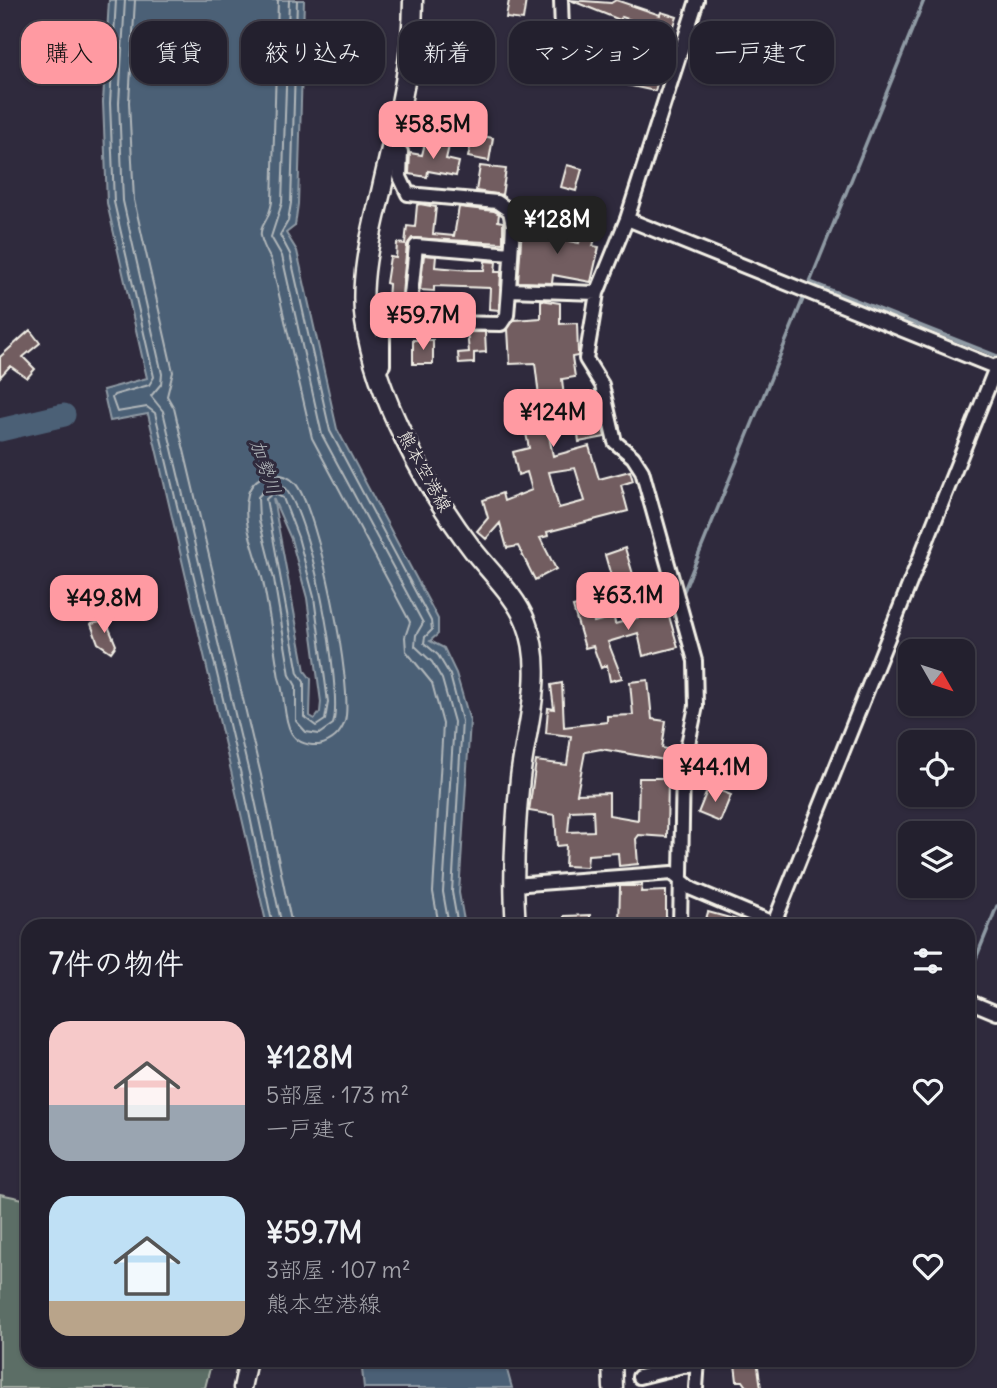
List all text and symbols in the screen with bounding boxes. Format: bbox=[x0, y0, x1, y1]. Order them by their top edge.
chip: 購入 bbox=[21, 21, 117, 84]
chip: 賃貸 bbox=[131, 21, 227, 84]
chip: 絞り込み bbox=[241, 21, 385, 84]
chip: 新着 bbox=[399, 21, 495, 84]
chip: マンション bbox=[509, 21, 676, 84]
chip: 一戸建て bbox=[690, 21, 834, 84]
pin: ¥58.5M bbox=[376, 102, 490, 161]
text: ¥58.5M bbox=[395, 109, 471, 138]
pin: ¥128M bbox=[508, 196, 606, 256]
text: ¥128M bbox=[523, 204, 591, 233]
pin: ¥59.7M bbox=[366, 292, 480, 352]
text: ¥59.7M bbox=[386, 300, 460, 329]
pin: ¥124M bbox=[504, 390, 602, 449]
text: ¥124M bbox=[520, 397, 586, 426]
street label: 熊本空港線 bbox=[393, 426, 457, 516]
water label: 加勢川 bbox=[245, 436, 287, 498]
pin: ¥63.1M bbox=[571, 572, 685, 632]
pin: ¥49.8M bbox=[47, 576, 161, 635]
text: ¥63.1M bbox=[592, 580, 664, 609]
text: ¥49.8M bbox=[66, 583, 142, 612]
north arrow bbox=[898, 639, 975, 716]
map controls bbox=[898, 639, 975, 898]
button: locate bbox=[898, 730, 975, 807]
pin: ¥44.1M bbox=[658, 744, 772, 804]
text: ¥44.1M bbox=[679, 752, 751, 781]
button: layers bbox=[898, 821, 975, 898]
icon: filters bbox=[909, 942, 947, 980]
text: 7件の物件 bbox=[49, 944, 184, 982]
text: ¥128M bbox=[266, 1038, 354, 1076]
icon: home bbox=[105, 1049, 189, 1133]
icon: heart bbox=[909, 1072, 947, 1110]
text: 5部屋 · 173 m² bbox=[266, 1080, 409, 1109]
text: 一戸建て bbox=[266, 1114, 358, 1143]
text: ¥59.7M bbox=[266, 1213, 363, 1251]
icon: home bbox=[105, 1224, 189, 1308]
icon: heart bbox=[909, 1247, 947, 1285]
text: 3部屋 · 107 m² bbox=[266, 1255, 411, 1284]
text: 熊本空港線 bbox=[266, 1289, 381, 1318]

